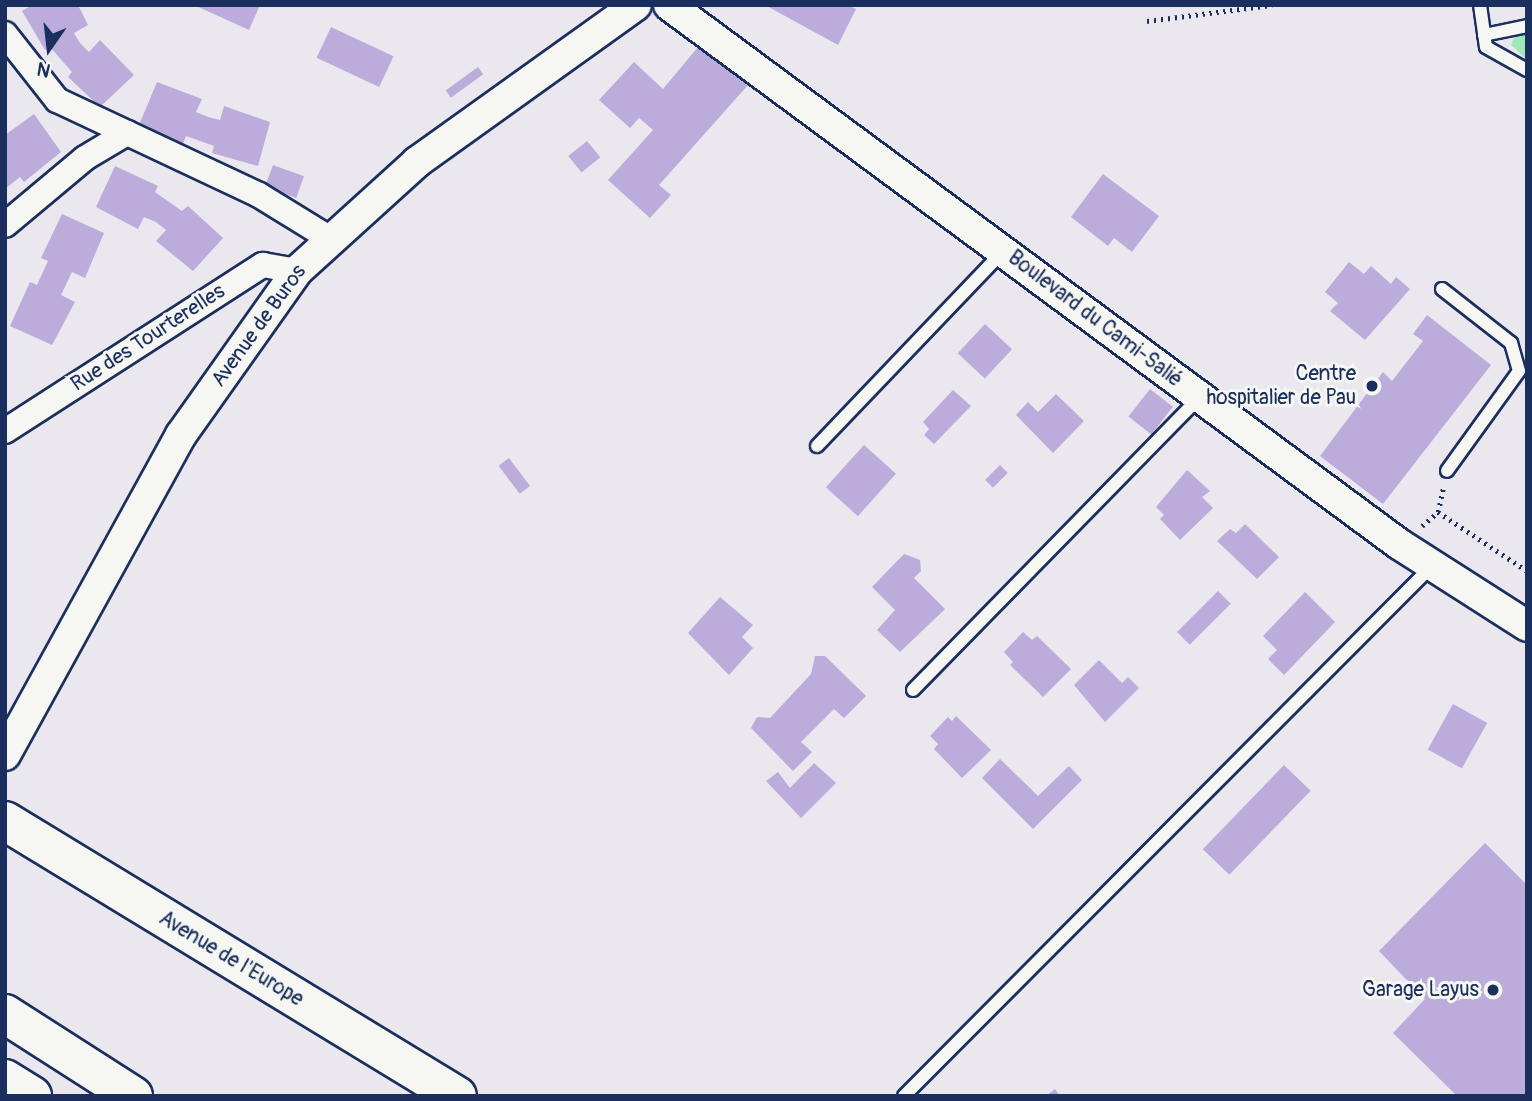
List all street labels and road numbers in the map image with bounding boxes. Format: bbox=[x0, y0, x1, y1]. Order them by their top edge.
street label: Boulevard du Cami-Salié bbox=[1003, 245, 1187, 393]
street label: Avenue de Buros bbox=[206, 260, 312, 392]
street label: Rue des Tourterelles bbox=[66, 279, 230, 397]
street label: Avenue de l'Europe bbox=[154, 906, 308, 1012]

